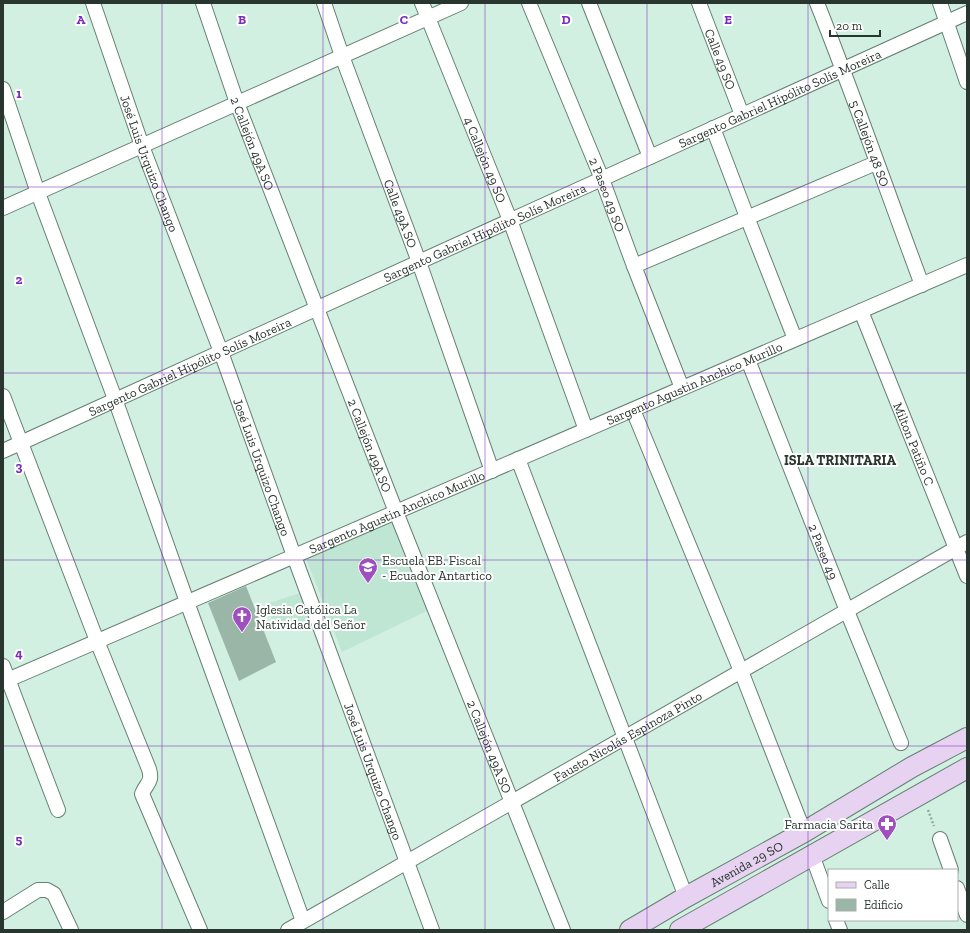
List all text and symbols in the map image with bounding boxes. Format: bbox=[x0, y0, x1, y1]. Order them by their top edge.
text: A bbox=[77, 12, 86, 27]
text: B bbox=[238, 12, 246, 27]
text: C bbox=[400, 12, 408, 27]
text: D bbox=[561, 12, 571, 27]
text: E bbox=[724, 12, 732, 27]
scale bar bbox=[830, 12, 880, 38]
text: 20 m bbox=[836, 19, 863, 33]
street label: Calle 49 SO bbox=[702, 26, 739, 92]
street label: Sargento Gabriel Hipólito Solís Moreira bbox=[676, 45, 884, 151]
text: 1 bbox=[16, 86, 22, 101]
street label: José Luis Urquizo Chango bbox=[118, 93, 182, 234]
street label: 2 Callejón 49A SO bbox=[228, 95, 278, 192]
street label: 5 Callejón 48 SO bbox=[847, 98, 893, 189]
street label: 4 Callejón 49 SO bbox=[461, 114, 510, 205]
street label: 2 Paseo 49 SO bbox=[586, 155, 628, 234]
street label: Calle 49A SO bbox=[381, 177, 420, 250]
street label: Sargento Gabriel Hipólito Solís Moreira bbox=[381, 179, 589, 285]
text: 2 bbox=[16, 272, 23, 287]
street label: Sargento Gabriel Hipólito Solís Moreira bbox=[86, 313, 294, 419]
street label: Sargento Agustin Anchico Murillo bbox=[604, 338, 785, 428]
street label: José Luis Urquizo Chango bbox=[231, 396, 294, 538]
street label: 2 Callejón 49A SO bbox=[345, 397, 395, 494]
street label: Milton Patiño C bbox=[891, 400, 937, 487]
district label: ISLA TRINITARIA bbox=[784, 452, 896, 469]
text: 3 bbox=[16, 459, 23, 474]
street label: Sargento Agustin Anchico Murillo bbox=[307, 467, 487, 556]
street label: 2 Paseo 49 bbox=[806, 522, 841, 582]
place label: Escuela EB. Fiscal - Ecuador Antartico bbox=[382, 553, 492, 583]
school or university icon: Escuela EB. Fiscal - Ecuador Antartico bbox=[357, 556, 379, 584]
place label: Iglesia Católica La Natividad del Señor bbox=[256, 602, 366, 632]
church icon: Iglesia Católica La Natividad del Señor bbox=[231, 605, 253, 633]
text: 4 bbox=[15, 646, 23, 661]
street label: Fausto Nicolás Espinoza Pinto bbox=[551, 688, 705, 784]
street label: 2 Callejón 49A SO bbox=[464, 698, 515, 795]
street label: José Luis Urquizo Chango bbox=[341, 701, 406, 842]
pharmacy icon: Farmacia Sarita bbox=[876, 813, 898, 841]
place label: Farmacia Sarita bbox=[784, 817, 874, 832]
text: 5 bbox=[16, 832, 23, 847]
street label: Avenida 29 SO bbox=[707, 838, 785, 890]
legend bbox=[828, 869, 958, 921]
text: Calle bbox=[864, 878, 890, 892]
text: Edificio bbox=[864, 898, 903, 912]

